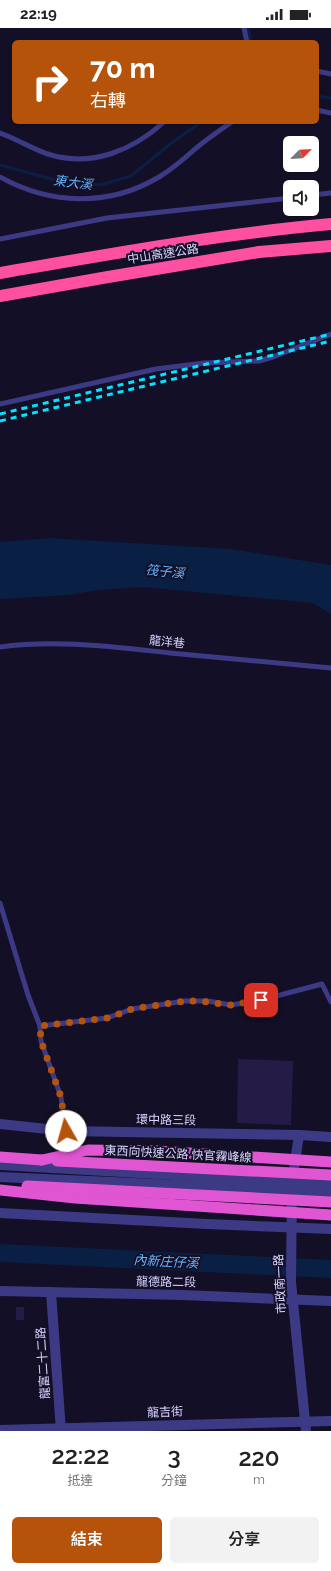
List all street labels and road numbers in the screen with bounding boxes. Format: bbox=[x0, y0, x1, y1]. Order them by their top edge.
street label: 中山高速公路 bbox=[126, 241, 200, 267]
street label: 龍洋巷 bbox=[148, 633, 186, 651]
street label: 環中路三段 bbox=[136, 1112, 196, 1128]
street label: 東西向快速公路 快官霧峰線 bbox=[104, 1143, 252, 1165]
street label: 市政南一路 bbox=[271, 1254, 289, 1314]
street label: 龍德路二段 bbox=[136, 1274, 196, 1290]
street label: 龍富二十二路 bbox=[34, 1327, 52, 1399]
street label: 龍吉街 bbox=[147, 1404, 183, 1420]

